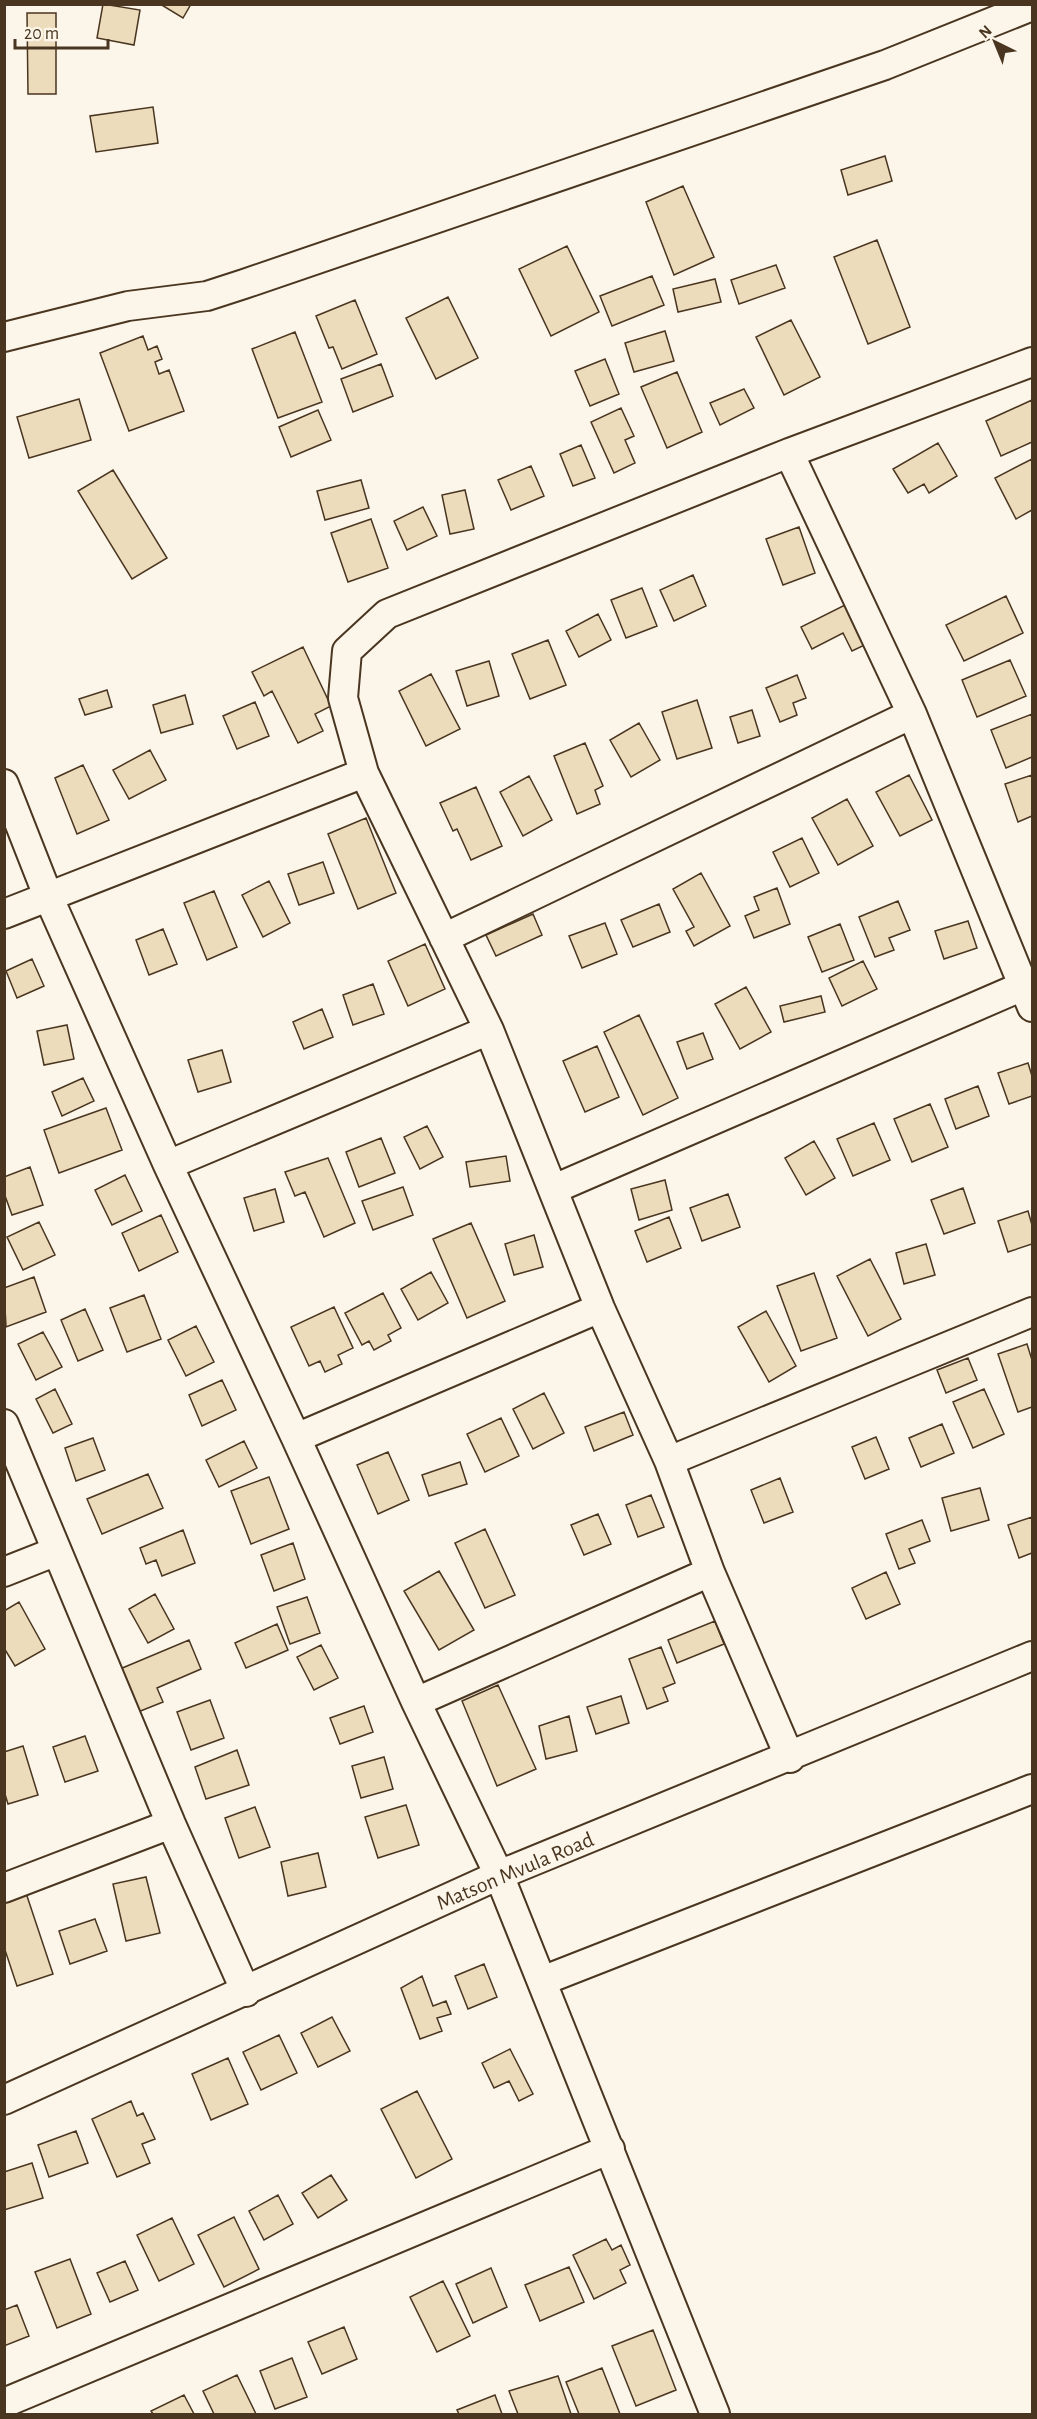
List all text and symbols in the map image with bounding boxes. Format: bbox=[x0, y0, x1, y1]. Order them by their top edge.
scale bar bbox=[15, 12, 108, 50]
north arrow bbox=[965, 12, 1025, 72]
text: N bbox=[976, 22, 995, 41]
text: 20 m bbox=[24, 25, 59, 43]
street label: Matson Mvula Road bbox=[433, 1828, 597, 1914]

